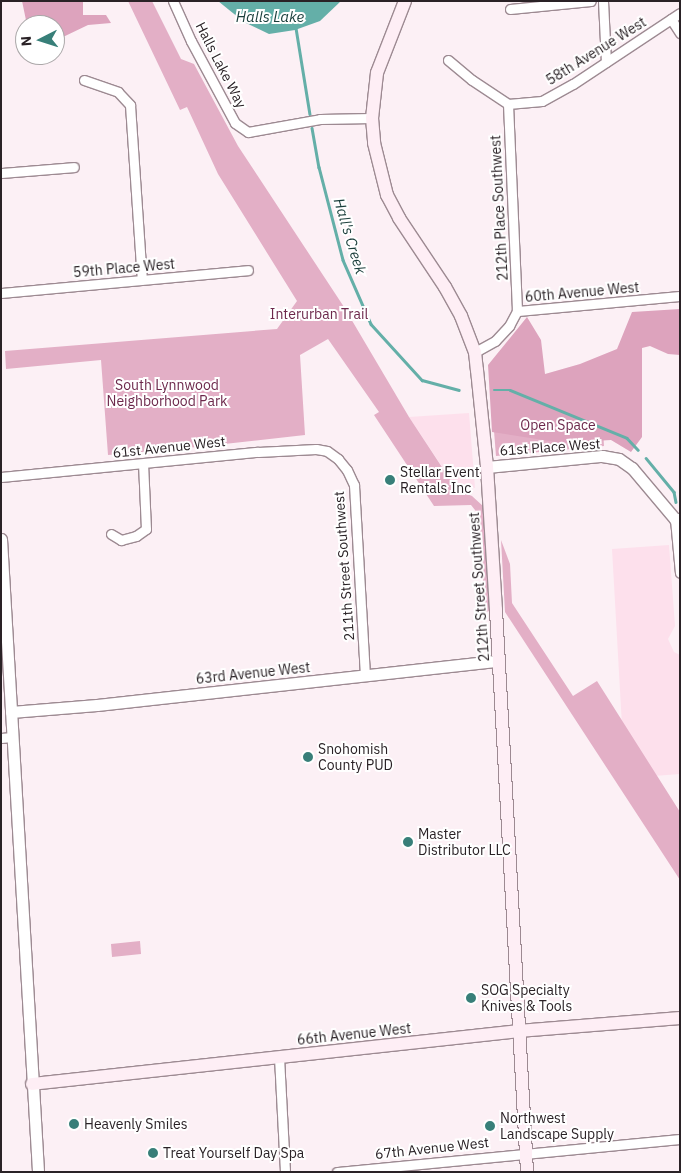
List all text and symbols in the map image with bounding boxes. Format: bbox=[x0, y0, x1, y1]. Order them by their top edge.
water label: Halls Lake bbox=[236, 8, 304, 26]
street label: 58th Avenue West bbox=[543, 14, 649, 88]
north arrow bbox=[15, 15, 65, 65]
street label: Halls Lake Way bbox=[192, 19, 250, 111]
text: N bbox=[17, 35, 35, 47]
street label: 212th Place Southwest bbox=[487, 135, 511, 281]
water label: Hall's Creek bbox=[330, 196, 370, 276]
street label: 59th Place West bbox=[72, 255, 176, 281]
street label: 60th Avenue West bbox=[524, 279, 640, 305]
park label: Interurban Trail bbox=[270, 306, 368, 322]
park label: South Lynnwood Neighborhood Park bbox=[107, 377, 227, 410]
park label: Open Space bbox=[520, 417, 596, 433]
street label: 61st Avenue West bbox=[112, 433, 226, 461]
street label: 61st Place West bbox=[499, 435, 601, 459]
place label: Stellar Event Rentals Inc bbox=[400, 464, 480, 497]
marker: Stellar Event Rentals Inc bbox=[384, 474, 396, 486]
street label: 211th Street Southwest bbox=[330, 491, 358, 641]
street label: 212th Street Southwest bbox=[465, 512, 493, 662]
street label: 63rd Avenue West bbox=[195, 659, 311, 687]
place label: Snohomish County PUD bbox=[318, 741, 393, 774]
marker: Snohomish County PUD bbox=[302, 751, 314, 763]
place label: Master Distributor LLC bbox=[418, 826, 511, 859]
marker: Master Distributor LLC bbox=[402, 836, 414, 848]
place label: SOG Specialty Knives & Tools bbox=[481, 982, 572, 1014]
marker: SOG Specialty Knives & Tools bbox=[465, 992, 477, 1004]
street label: 66th Avenue West bbox=[296, 1020, 412, 1048]
place label: Northwest Landscape Supply bbox=[500, 1110, 614, 1142]
place label: Heavenly Smiles bbox=[84, 1116, 187, 1132]
marker: Heavenly Smiles bbox=[68, 1118, 80, 1130]
marker: Northwest Landscape Supply bbox=[484, 1120, 496, 1132]
street label: 67th Avenue West bbox=[374, 1134, 490, 1162]
place label: Treat Yourself Day Spa bbox=[163, 1145, 304, 1161]
marker: Treat Yourself Day Spa bbox=[147, 1147, 159, 1159]

